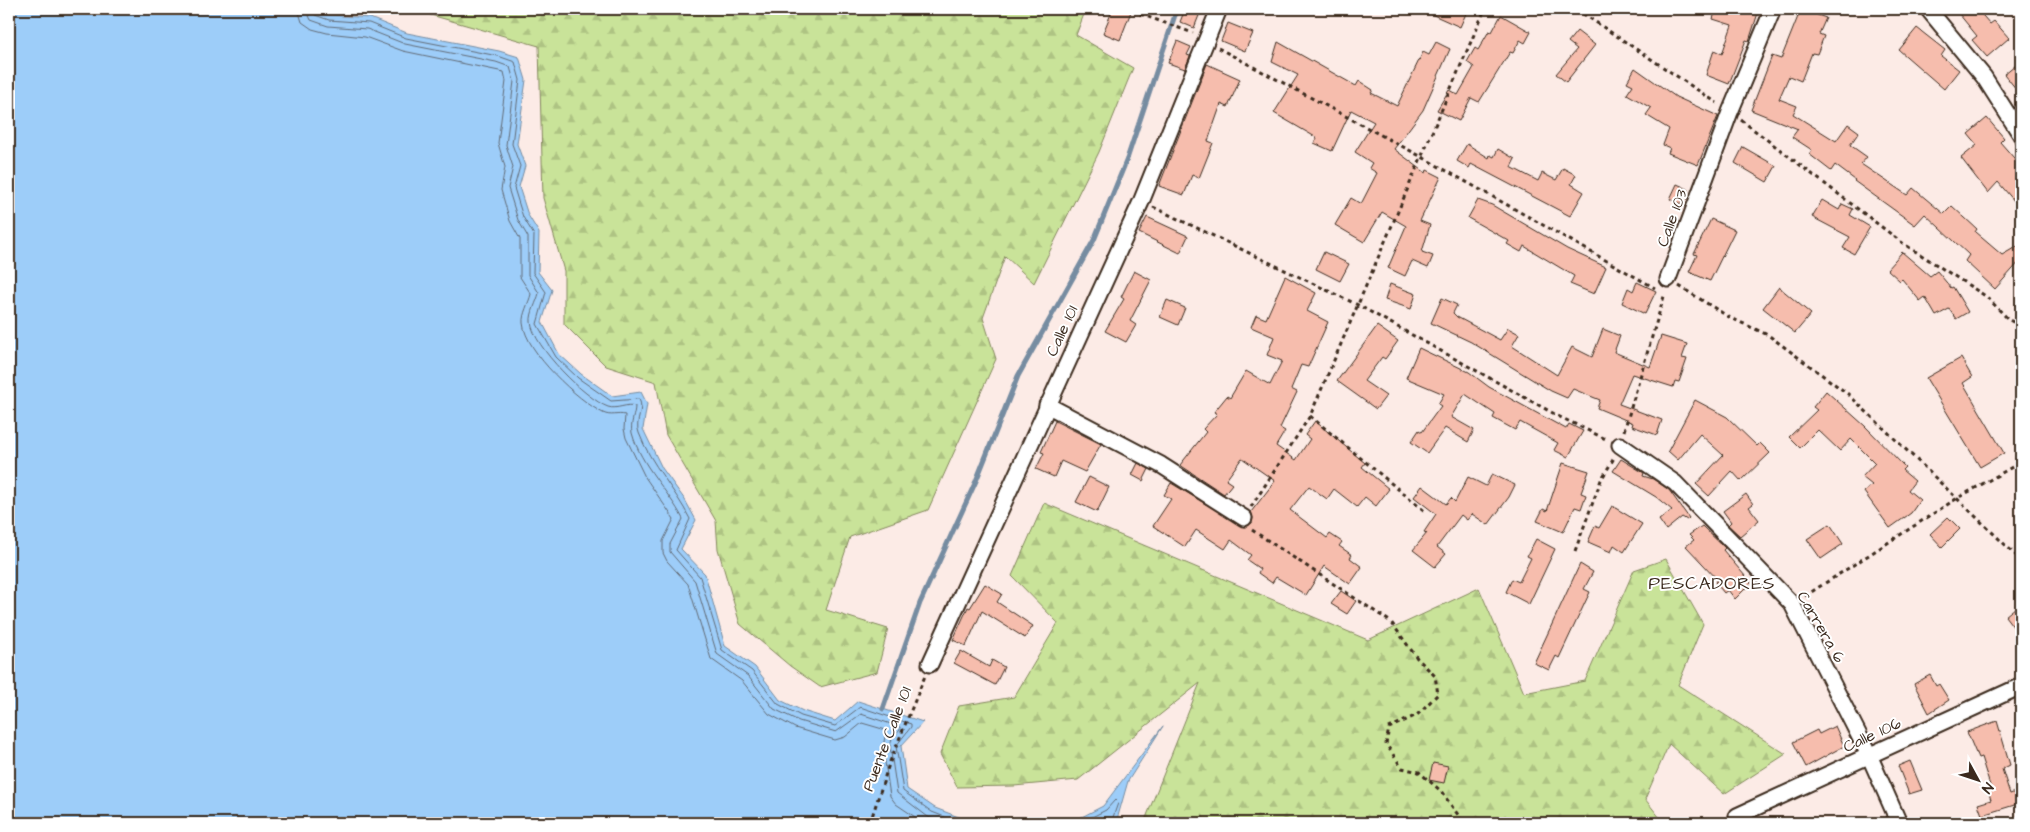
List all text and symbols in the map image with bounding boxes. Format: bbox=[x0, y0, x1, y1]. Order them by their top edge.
street label: Calle 103 bbox=[1651, 186, 1693, 250]
street label: Calle 101 bbox=[1041, 302, 1083, 360]
district label: PESCADORES bbox=[1649, 571, 1775, 596]
street label: Carrera 6 bbox=[1792, 587, 1850, 667]
street label: Puente Calle 101 bbox=[857, 684, 917, 794]
street label: Calle 106 bbox=[1839, 712, 1905, 758]
north arrow bbox=[1952, 754, 2002, 804]
text: N bbox=[1977, 778, 1998, 798]

